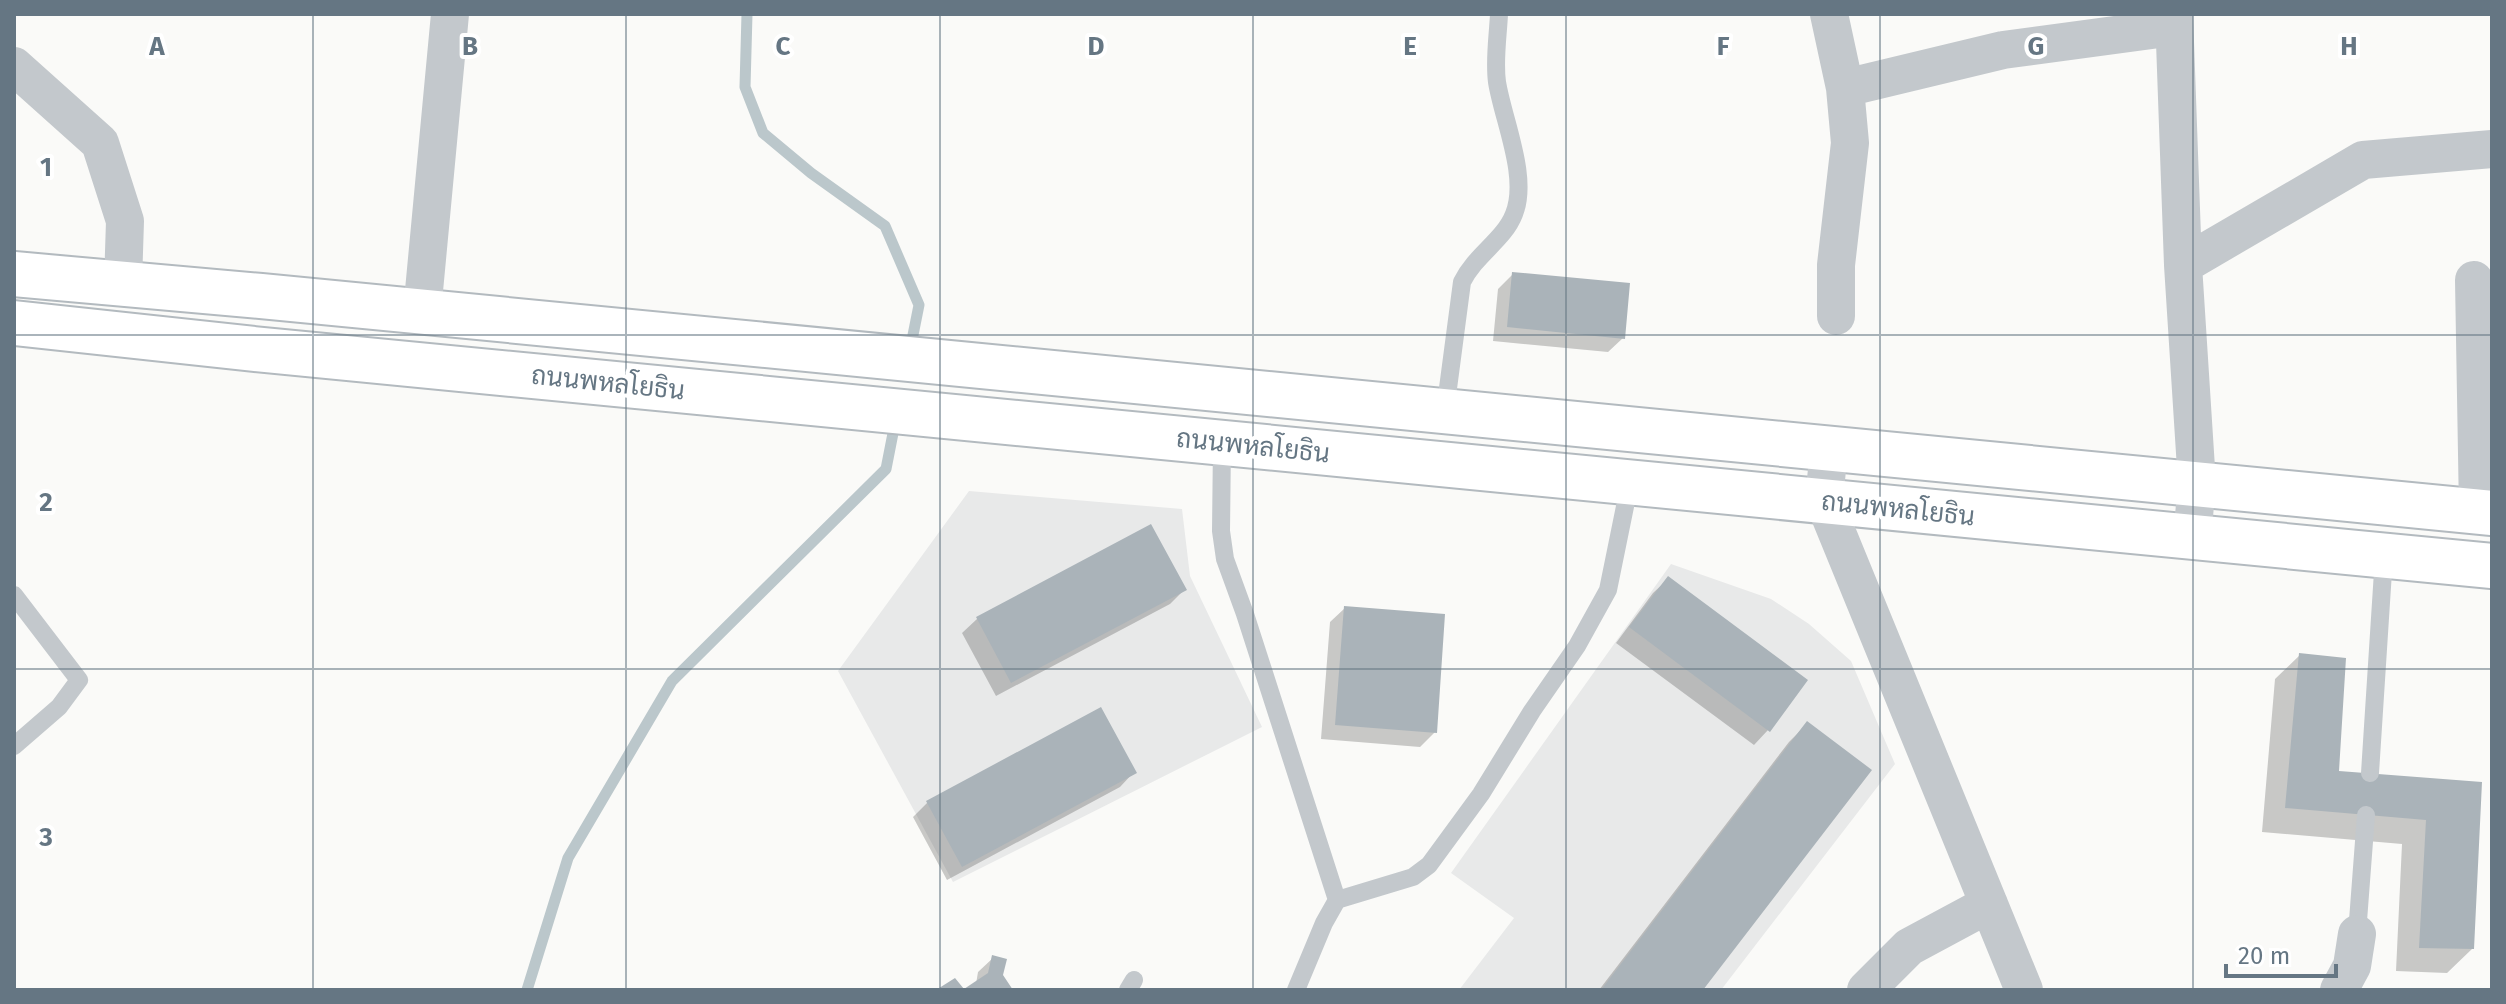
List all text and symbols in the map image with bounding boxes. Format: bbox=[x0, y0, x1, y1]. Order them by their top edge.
text: A bbox=[148, 31, 165, 62]
text: B bbox=[462, 31, 478, 62]
text: C bbox=[776, 31, 791, 62]
text: D bbox=[1088, 31, 1105, 62]
text: E bbox=[1403, 31, 1417, 62]
text: F bbox=[1717, 31, 1730, 62]
text: G bbox=[2028, 31, 2044, 62]
text: H bbox=[2340, 31, 2358, 62]
text: 1 bbox=[40, 152, 52, 183]
street label: ถนนพหลโยธิน bbox=[530, 359, 686, 406]
street label: ถนนพหลโยธิน bbox=[1175, 422, 1331, 469]
street label: ถนนพหลโยธิน bbox=[1820, 485, 1976, 532]
text: 2 bbox=[39, 487, 53, 518]
text: 3 bbox=[38, 822, 53, 853]
scale bar bbox=[2226, 928, 2336, 978]
text: 20 m bbox=[2238, 942, 2290, 970]

